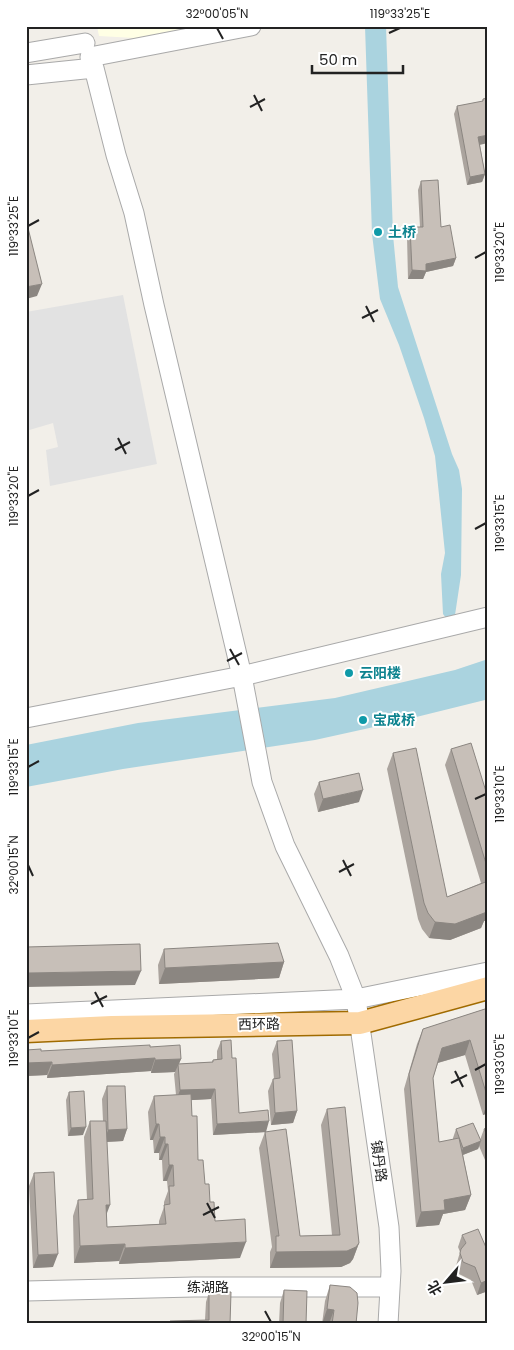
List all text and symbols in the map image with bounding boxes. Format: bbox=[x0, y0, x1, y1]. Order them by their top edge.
text: 32°00'05"N bbox=[186, 5, 248, 22]
text: 119°33'25"E bbox=[370, 5, 430, 22]
scale bar bbox=[312, 42, 403, 74]
text: 50 m bbox=[319, 49, 357, 70]
text: 119°33'25"E bbox=[5, 196, 22, 256]
place label: 土桥 bbox=[388, 222, 416, 242]
text: 119°33'20"E bbox=[491, 222, 508, 282]
marker: 土桥 bbox=[372, 226, 384, 238]
text: 119°33'20"E bbox=[5, 466, 22, 526]
text: 119°33'15"E bbox=[491, 494, 508, 552]
place label: 云阳楼 bbox=[359, 663, 401, 683]
marker: 云阳楼 bbox=[343, 667, 355, 679]
place label: 宝成桥 bbox=[373, 710, 415, 730]
marker: 宝成桥 bbox=[357, 714, 369, 726]
text: 119°33'15"E bbox=[5, 738, 22, 796]
text: 119°33'10"E bbox=[491, 765, 508, 823]
text: 32°00'15"N bbox=[5, 835, 22, 895]
text: 119°33'10"E bbox=[5, 1009, 22, 1067]
street label: 西环路 bbox=[238, 1014, 280, 1034]
text: 119°33'05"E bbox=[491, 1034, 508, 1094]
street label: 镇丹路 bbox=[366, 1139, 392, 1183]
north arrow bbox=[422, 1258, 472, 1308]
street label: 练湖路 bbox=[187, 1277, 229, 1297]
text: 北 bbox=[422, 1277, 447, 1299]
text: 32°00'15"N bbox=[241, 1328, 301, 1345]

